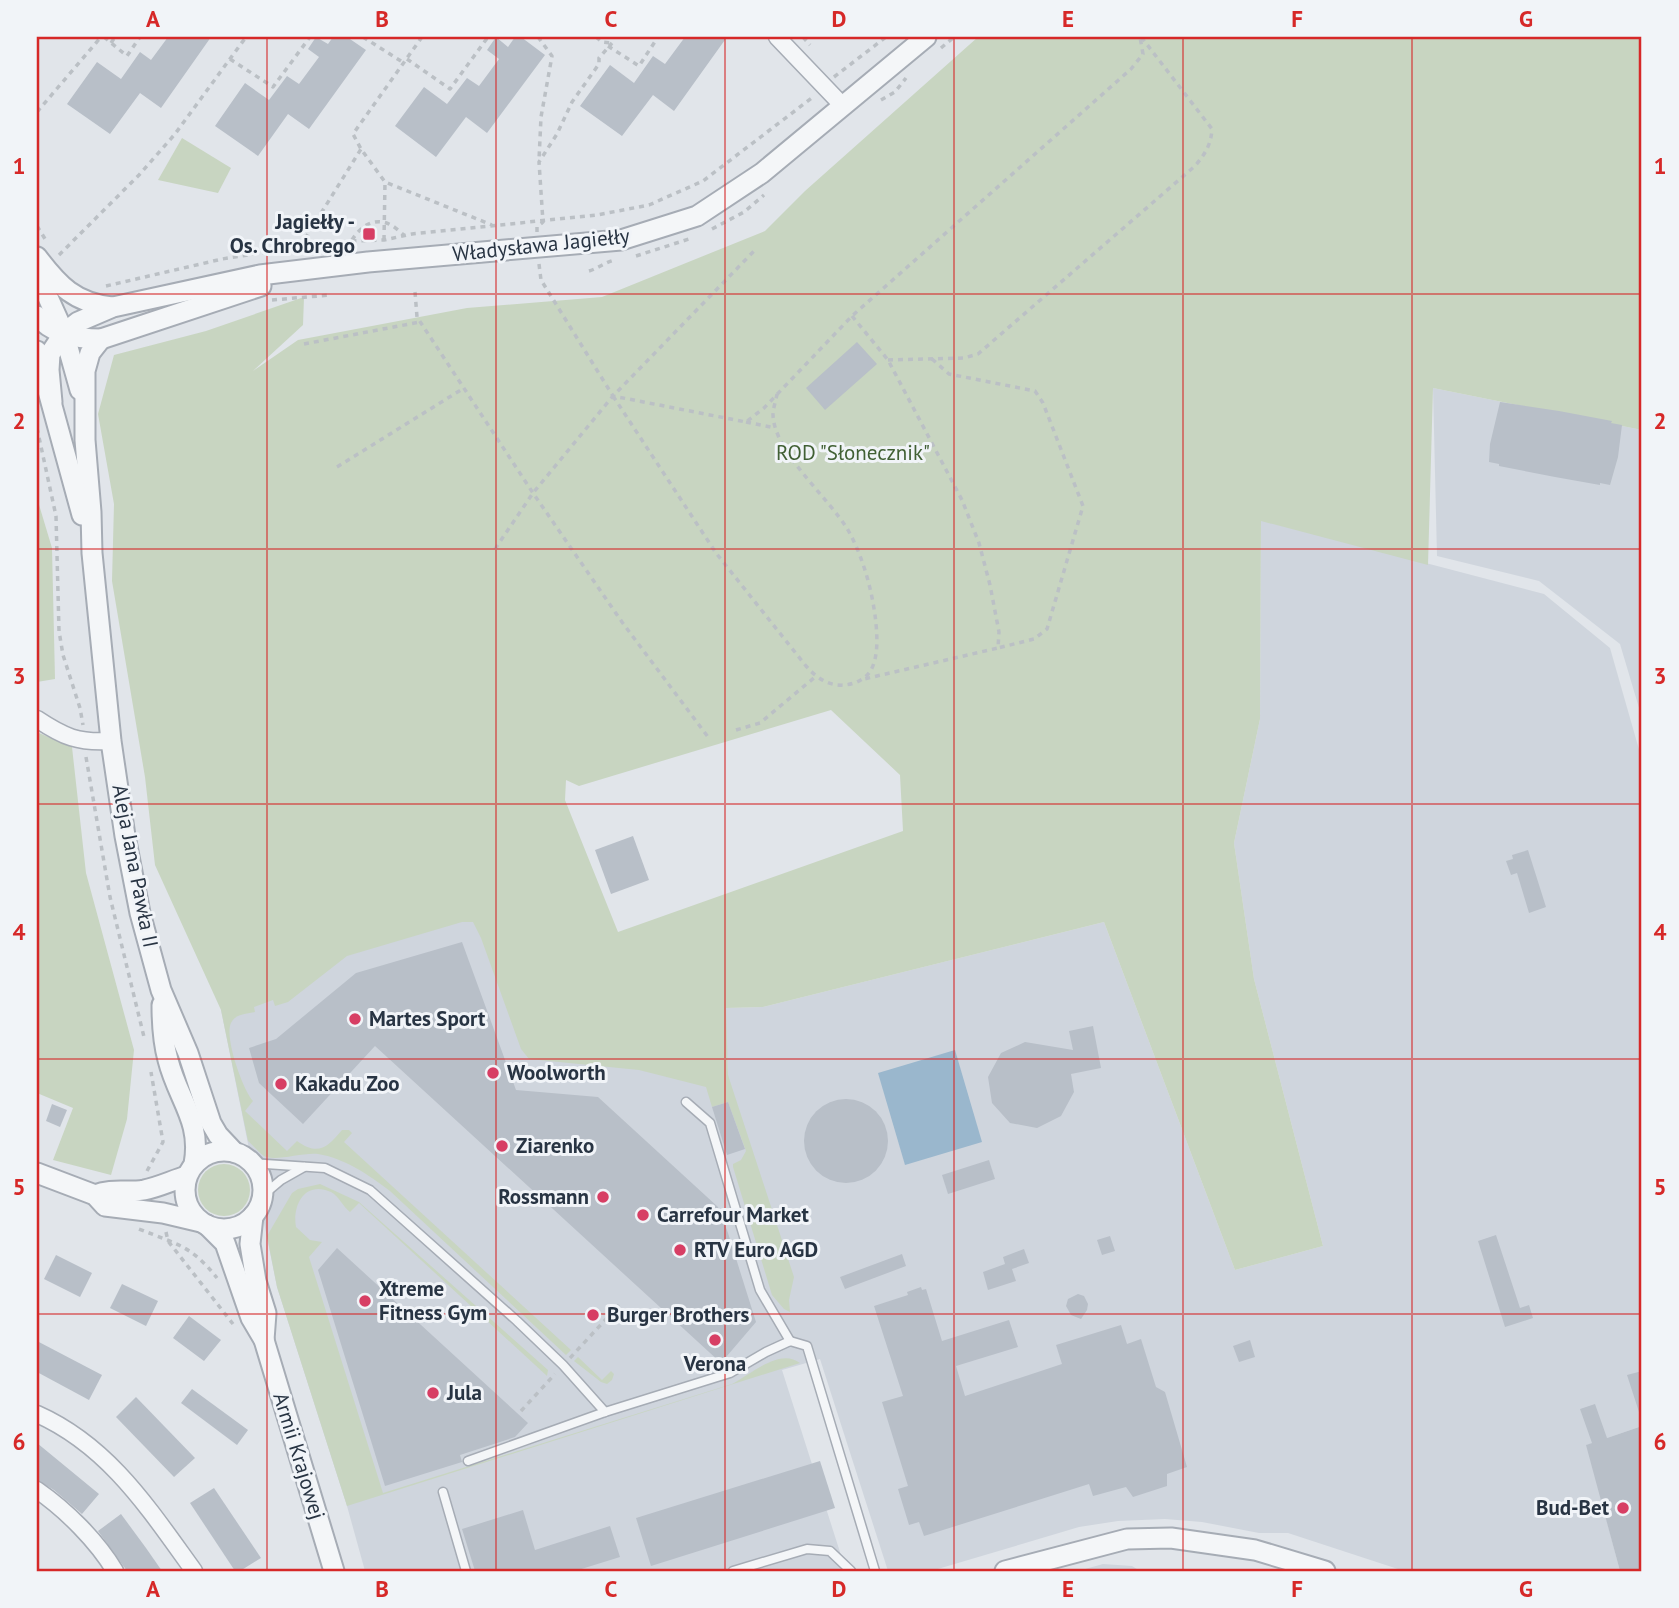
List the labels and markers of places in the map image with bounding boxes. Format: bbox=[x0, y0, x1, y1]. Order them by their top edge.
place label: Jagiełły - Os. Chrobrego bbox=[230, 208, 355, 259]
marker: Jagiełły - Os. Chrobrego bbox=[361, 226, 377, 242]
place label: Martes Sport bbox=[369, 1005, 486, 1032]
marker: Martes Sport bbox=[347, 1011, 363, 1027]
place label: Woolworth bbox=[507, 1059, 606, 1086]
marker: Woolworth bbox=[485, 1065, 501, 1081]
place label: Kakadu Zoo bbox=[295, 1070, 400, 1097]
marker: Kakadu Zoo bbox=[273, 1076, 289, 1092]
place label: Ziarenko bbox=[516, 1132, 594, 1159]
marker: Ziarenko bbox=[494, 1138, 510, 1154]
place label: Rossmann bbox=[498, 1183, 589, 1210]
marker: Rossmann bbox=[595, 1189, 611, 1205]
place label: Carrefour Market bbox=[657, 1201, 810, 1228]
marker: Carrefour Market bbox=[635, 1207, 651, 1223]
place label: RTV Euro AGD bbox=[694, 1236, 818, 1263]
marker: RTV Euro AGD bbox=[672, 1242, 688, 1258]
place label: Xtreme Fitness Gym bbox=[379, 1275, 487, 1326]
marker: Xtreme Fitness Gym bbox=[357, 1293, 373, 1309]
place label: Burger Brothers bbox=[607, 1301, 750, 1328]
marker: Burger Brothers bbox=[585, 1307, 601, 1323]
marker: Verona bbox=[707, 1332, 723, 1348]
place label: Verona bbox=[683, 1350, 746, 1377]
place label: Jula bbox=[446, 1379, 482, 1406]
marker: Jula bbox=[425, 1385, 441, 1401]
place label: Bud-Bet bbox=[1536, 1494, 1610, 1521]
marker: Bud-Bet bbox=[1615, 1500, 1631, 1516]

